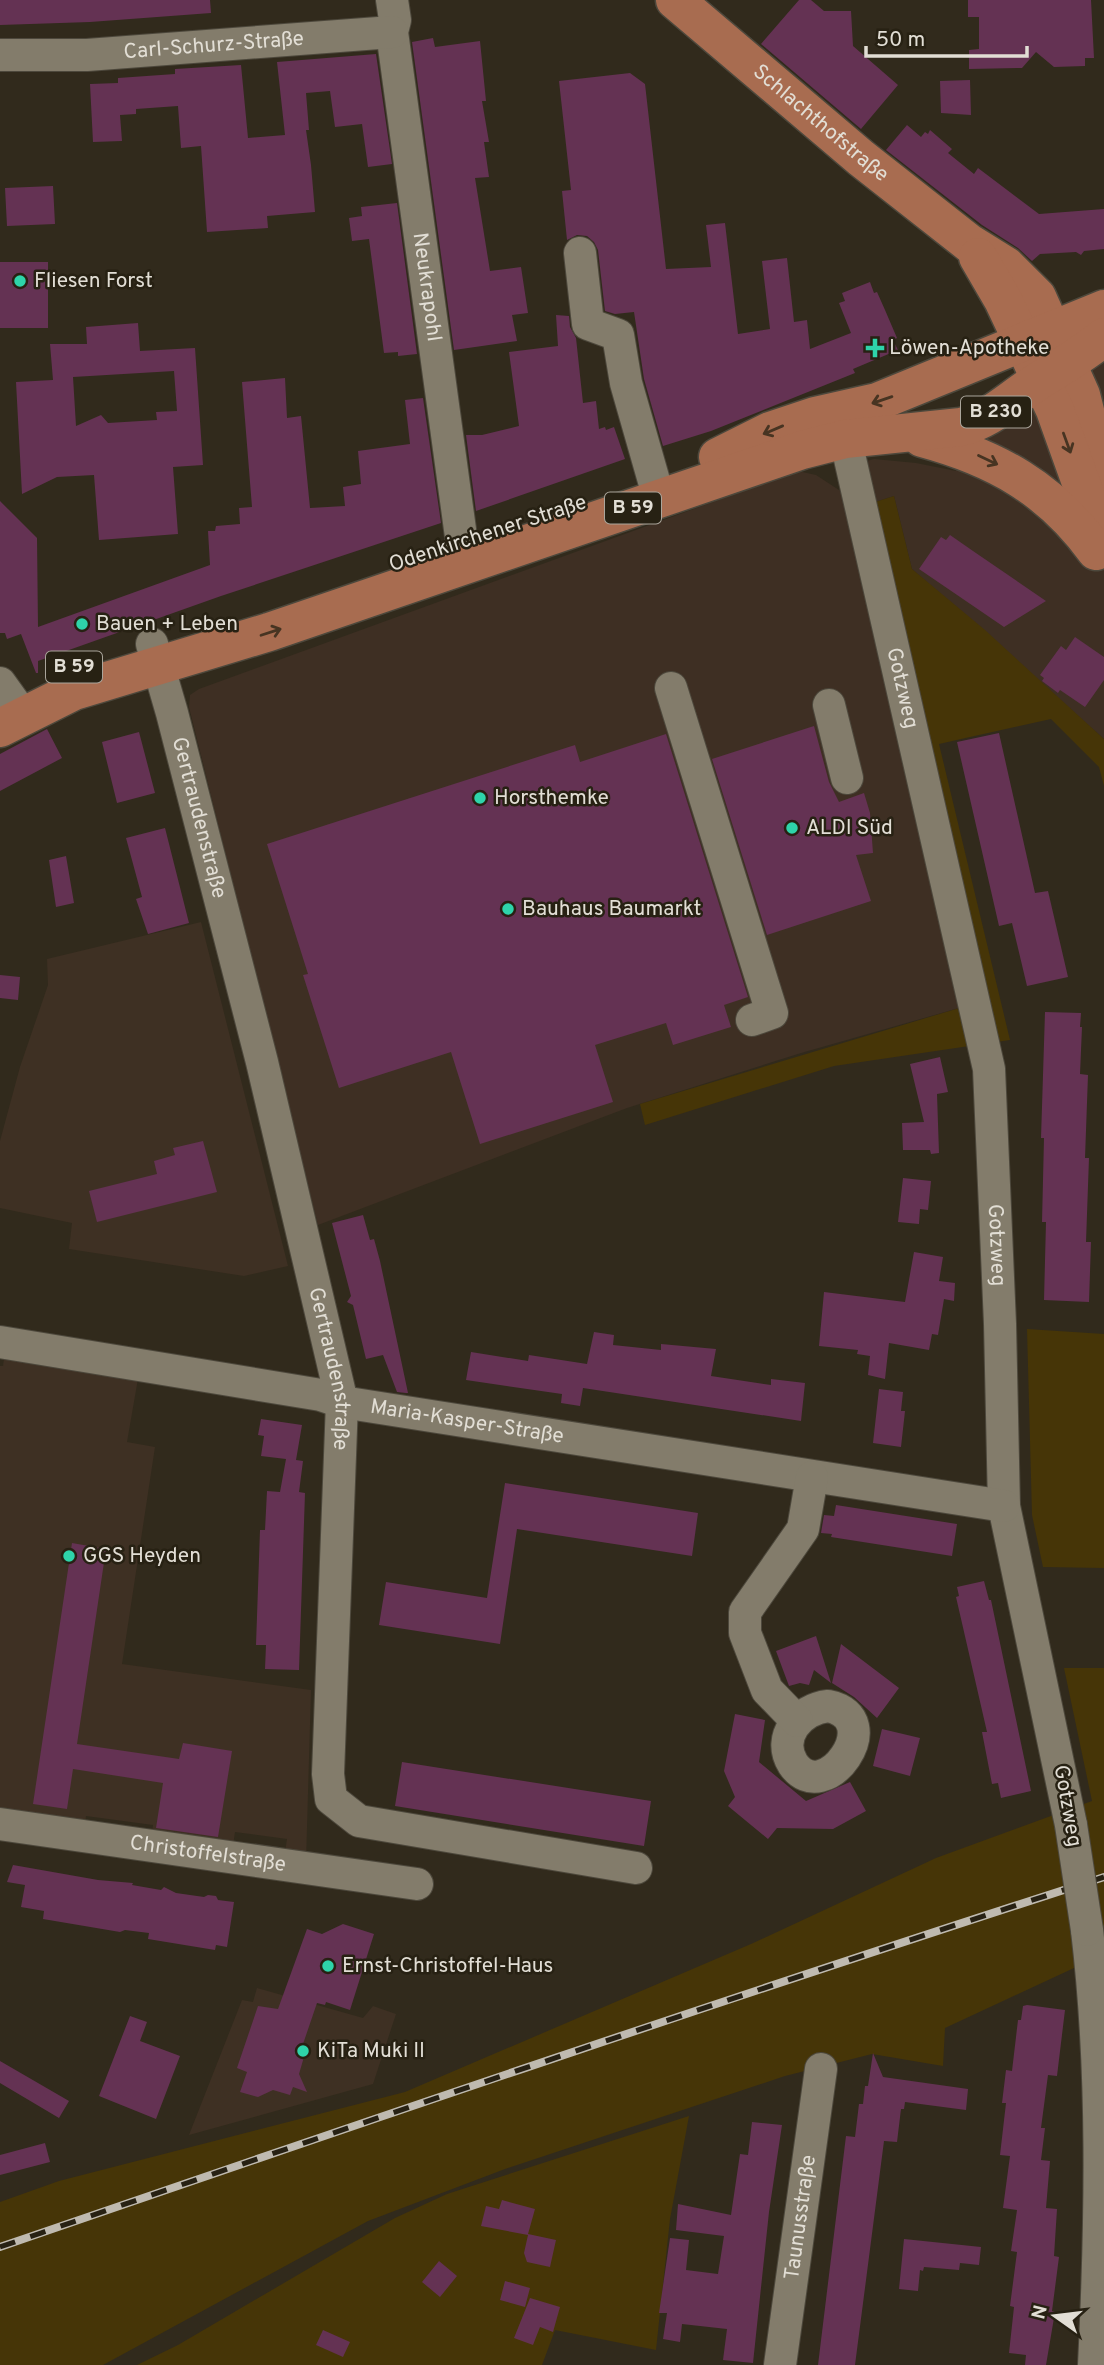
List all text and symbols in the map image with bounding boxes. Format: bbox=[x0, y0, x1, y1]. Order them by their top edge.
scale bar bbox=[866, 14, 1027, 58]
street label: Carl-Schurz-Straße bbox=[122, 25, 305, 66]
text: 50 m bbox=[876, 27, 925, 54]
street label: Schlachthofstraße bbox=[747, 58, 894, 188]
street label: Neukrapohl bbox=[406, 231, 448, 343]
place label: Fliesen Forst bbox=[34, 268, 153, 295]
marker: Fliesen Forst bbox=[12, 273, 28, 289]
place label: Löwen-Apotheke bbox=[889, 335, 1049, 362]
marker: Löwen-Apotheke bbox=[867, 340, 883, 356]
one-way arrow bbox=[871, 395, 893, 407]
road number: B 230 bbox=[961, 396, 1031, 428]
one-way arrow bbox=[763, 424, 785, 437]
one-way arrow bbox=[1061, 432, 1074, 454]
one-way arrow bbox=[977, 454, 998, 467]
street label: Odenkirchener Straße bbox=[386, 489, 590, 579]
road number: B 59 bbox=[605, 492, 661, 524]
place label: Bauen + Leben bbox=[96, 611, 238, 638]
marker: Bauen + Leben bbox=[74, 616, 90, 632]
one-way arrow bbox=[260, 624, 282, 637]
street label: Gotzweg bbox=[880, 645, 925, 731]
road number: B 59 bbox=[46, 652, 102, 682]
street label: Gertraudenstraße bbox=[165, 734, 233, 901]
place label: Horsthemke bbox=[494, 785, 609, 812]
marker: Horsthemke bbox=[472, 790, 488, 806]
place label: ALDI Süd bbox=[806, 815, 893, 842]
marker: ALDI Süd bbox=[784, 820, 800, 836]
place label: Bauhaus Baumarkt bbox=[522, 896, 702, 923]
marker: Bauhaus Baumarkt bbox=[500, 901, 516, 917]
street label: Gotzweg bbox=[981, 1203, 1012, 1287]
street label: Gertraudenstraße bbox=[302, 1285, 356, 1451]
street label: Maria-Kasper-Straße bbox=[368, 1393, 566, 1450]
place label: GGS Heyden bbox=[83, 1543, 201, 1570]
marker: GGS Heyden bbox=[61, 1548, 77, 1564]
street label: Gotzweg bbox=[1047, 1763, 1087, 1849]
street label: Christoffelstraße bbox=[128, 1829, 288, 1878]
place label: Ernst-Christoffel-Haus bbox=[342, 1953, 553, 1980]
marker: Ernst-Christoffel-Haus bbox=[320, 1958, 336, 1974]
place label: KiTa Muki II bbox=[317, 2038, 425, 2065]
marker: KiTa Muki II bbox=[295, 2043, 311, 2059]
street label: Taunusstraße bbox=[778, 2153, 822, 2282]
north arrow bbox=[1020, 2281, 1090, 2351]
text: N bbox=[1027, 2303, 1054, 2322]

